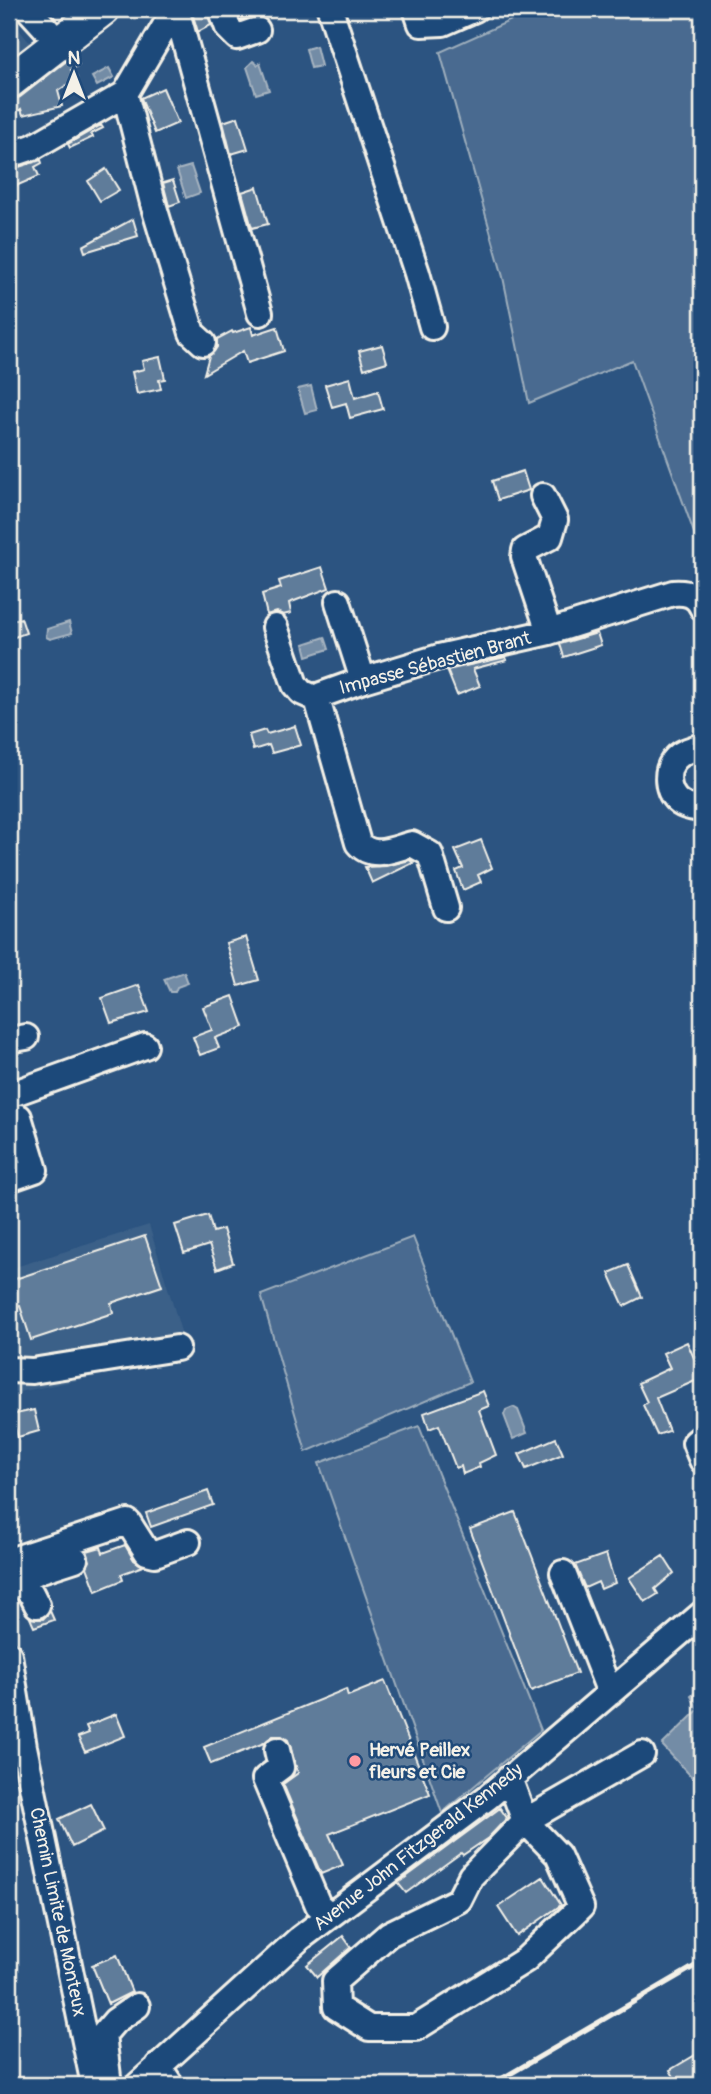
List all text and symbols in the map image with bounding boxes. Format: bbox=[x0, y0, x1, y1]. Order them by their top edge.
north arrow bbox=[38, 38, 108, 108]
text: N bbox=[68, 46, 81, 70]
street label: Impasse Sébastien Brant bbox=[337, 626, 534, 700]
place label: Hervé Peillex fleurs et Cie bbox=[369, 1738, 470, 1784]
marker: Hervé Peillex fleurs et Cie bbox=[347, 1753, 363, 1769]
street label: Avenue John Fitzgerald Kennedy bbox=[308, 1758, 528, 1936]
street label: Chemin Limite de Monteux bbox=[24, 1805, 92, 2019]

